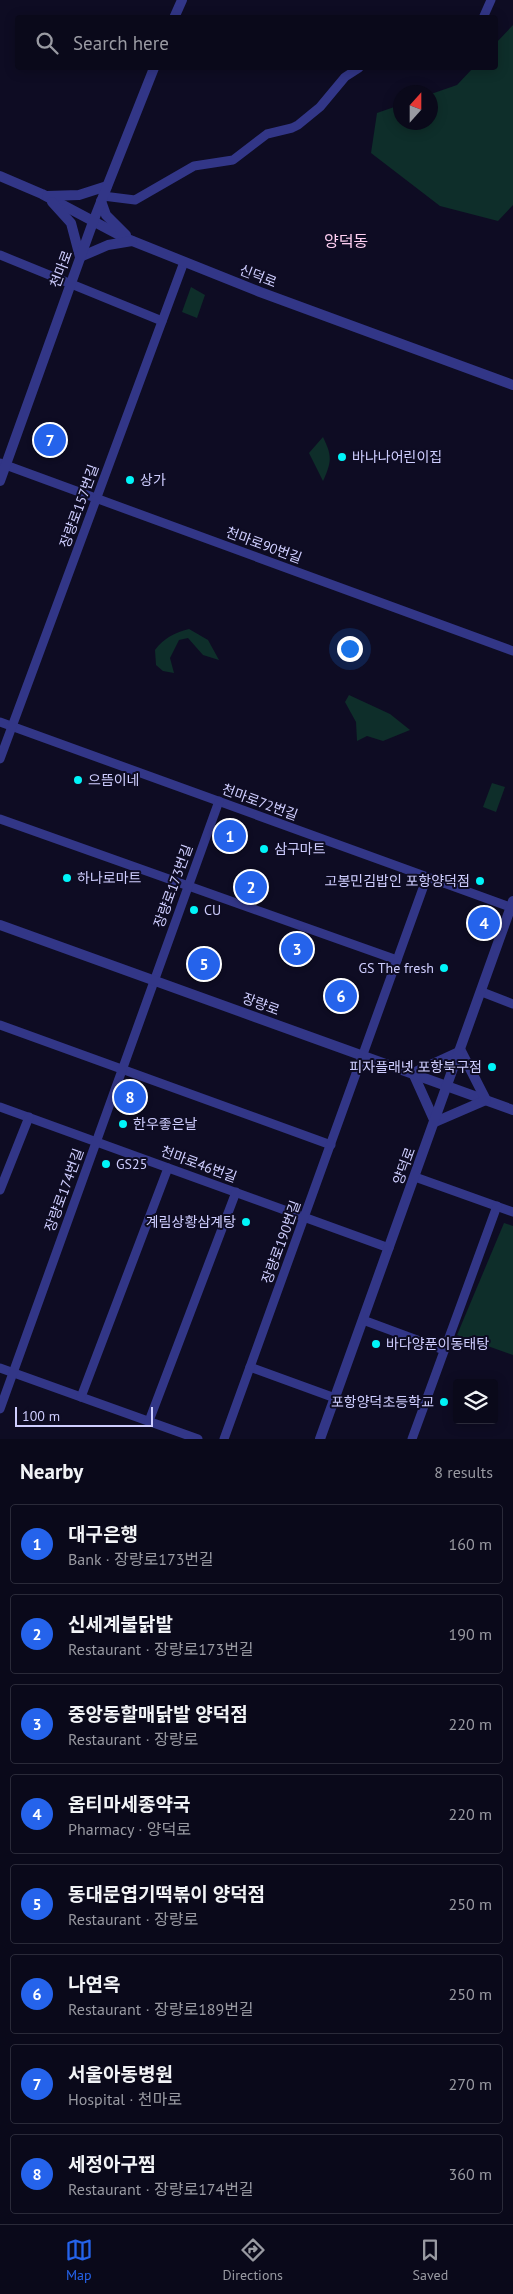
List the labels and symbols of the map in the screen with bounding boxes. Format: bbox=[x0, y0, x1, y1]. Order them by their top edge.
north arrow bbox=[393, 85, 438, 130]
district label: 양덕동 bbox=[324, 231, 368, 251]
street label: 천마로 bbox=[46, 248, 76, 290]
street label: 신덕로 bbox=[237, 261, 279, 291]
pin: 7 bbox=[34, 421, 66, 459]
place label: 바나나어린이집 bbox=[352, 448, 442, 466]
marker: 바나나어린이집 bbox=[336, 451, 348, 463]
street label: 장량로157번길 bbox=[56, 462, 102, 550]
place label: 상가 bbox=[140, 471, 166, 489]
marker: 상가 bbox=[124, 474, 136, 486]
street label: 천마로90번길 bbox=[223, 523, 305, 567]
your location bbox=[337, 636, 363, 662]
place label: 으뜸이네 bbox=[88, 771, 140, 789]
marker: 으뜸이네 bbox=[72, 774, 84, 786]
street label: 천마로72번길 bbox=[219, 780, 301, 824]
pin: 1 bbox=[214, 817, 246, 855]
place label: 삼구마트 bbox=[274, 840, 326, 858]
street label: 장량로173번길 bbox=[150, 842, 196, 930]
marker: 삼구마트 bbox=[258, 843, 270, 855]
pin: 2 bbox=[235, 868, 267, 906]
place label: 하나로마트 bbox=[77, 869, 142, 887]
marker: 하나로마트 bbox=[61, 872, 73, 884]
place label: 고봉민김밥인 포항양덕점 bbox=[325, 872, 470, 890]
marker: 고봉민김밥인 포항양덕점 bbox=[474, 875, 486, 887]
place label: CU bbox=[204, 901, 221, 919]
marker: CU bbox=[188, 904, 200, 916]
pin: 4 bbox=[468, 904, 500, 942]
pin: 3 bbox=[281, 930, 313, 968]
pin: 5 bbox=[188, 945, 220, 983]
place label: GS The fresh bbox=[359, 959, 434, 977]
marker: GS The fresh bbox=[438, 962, 450, 974]
pin: 6 bbox=[325, 977, 357, 1015]
street label: 장량로 bbox=[240, 989, 282, 1019]
place label: 피자플래넷 포항북구점 bbox=[349, 1058, 482, 1076]
marker: 피자플래넷 포항북구점 bbox=[486, 1061, 498, 1073]
pin: 8 bbox=[114, 1078, 146, 1116]
place label: 한우좋은날 bbox=[133, 1115, 198, 1133]
marker: 한우좋은날 bbox=[117, 1118, 129, 1130]
street label: 천마로46번길 bbox=[158, 1142, 240, 1186]
street label: 양덕로 bbox=[389, 1145, 419, 1187]
street label: 장량로174번길 bbox=[41, 1146, 87, 1234]
place label: GS25 bbox=[116, 1155, 147, 1173]
marker: GS25 bbox=[100, 1158, 112, 1170]
street label: 장량로190번길 bbox=[258, 1198, 304, 1286]
place label: 계림상황삼계탕 bbox=[146, 1213, 236, 1231]
marker: 계림상황삼계탕 bbox=[240, 1216, 252, 1228]
place label: 바다양푼이동태탕 bbox=[386, 1335, 489, 1353]
marker: 바다양푼이동태탕 bbox=[370, 1338, 382, 1350]
place label: 포항양덕초등학교 bbox=[331, 1393, 434, 1411]
marker: 포항양덕초등학교 bbox=[438, 1396, 450, 1408]
scale bar bbox=[15, 1404, 152, 1427]

